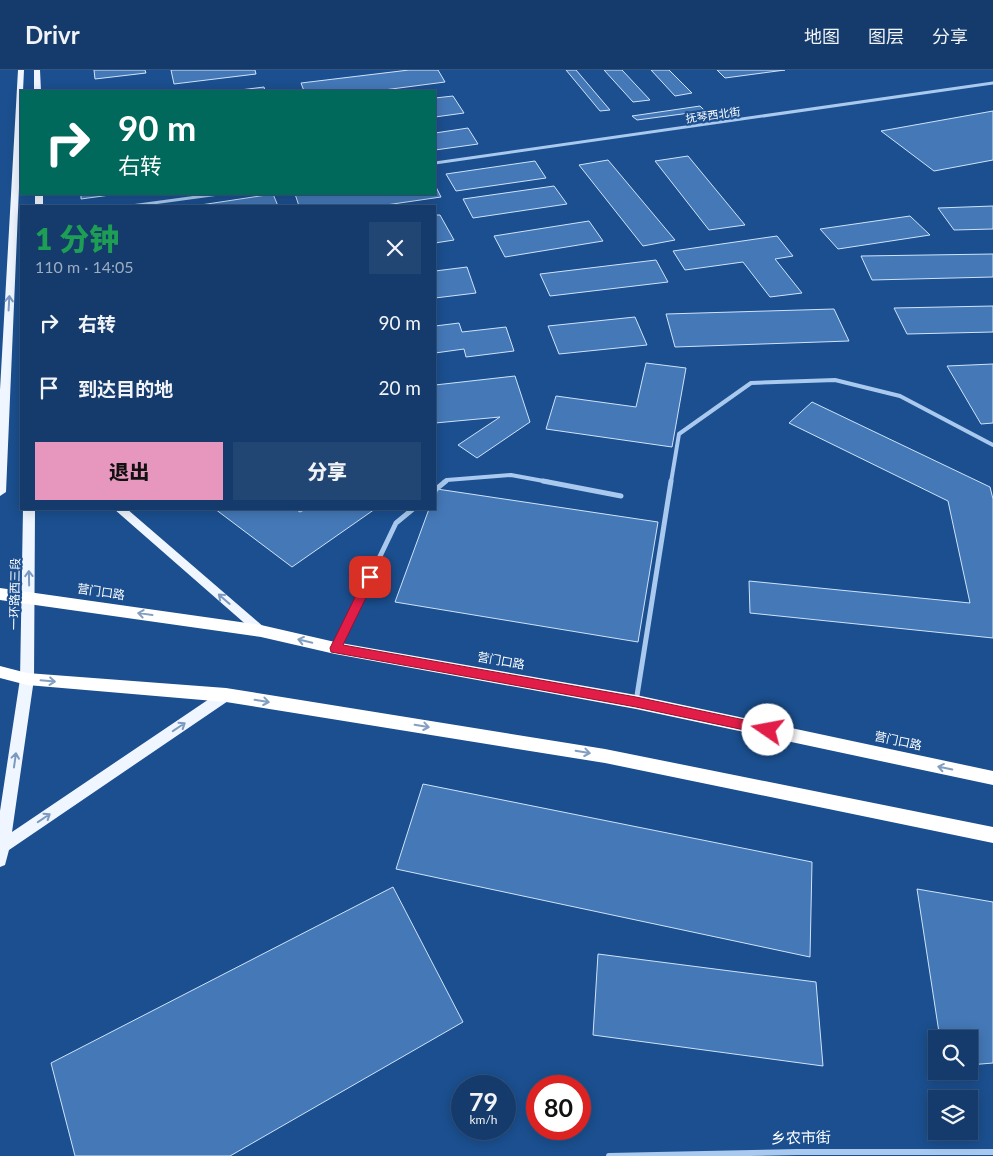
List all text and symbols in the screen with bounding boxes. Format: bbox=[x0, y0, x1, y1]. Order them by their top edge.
text: Drivr bbox=[25, 20, 80, 49]
text: 地图 bbox=[804, 25, 840, 47]
text: 图层 bbox=[868, 25, 904, 47]
text: 分享 bbox=[932, 25, 968, 47]
street label: 抚琴西北街 bbox=[685, 104, 741, 125]
text: 90 m bbox=[118, 106, 196, 148]
icon: right bbox=[35, 110, 100, 175]
text: 右转 bbox=[118, 152, 162, 179]
text: 1 分钟 bbox=[35, 220, 119, 256]
button: close bbox=[369, 222, 421, 274]
text: 110 m · 14:05 bbox=[35, 257, 134, 276]
one-way arrow bbox=[5, 295, 14, 311]
icon: right bbox=[35, 309, 63, 337]
text: 90 m bbox=[378, 311, 421, 334]
text: 右转 bbox=[78, 312, 116, 335]
icon: arrive bbox=[35, 374, 63, 402]
text: 20 m bbox=[378, 376, 421, 399]
text: 到达目的地 bbox=[78, 377, 173, 400]
button: 退出 bbox=[35, 442, 223, 500]
button: 分享 bbox=[233, 442, 421, 500]
pin bbox=[349, 556, 391, 598]
street label: 一环路西三段 bbox=[6, 558, 23, 630]
icon: arrive bbox=[356, 563, 384, 591]
one-way arrow bbox=[24, 570, 34, 586]
street label: 营门口路 bbox=[76, 581, 126, 602]
one-way arrow bbox=[218, 593, 231, 604]
one-way arrow bbox=[137, 609, 153, 619]
one-way arrow bbox=[298, 636, 314, 645]
street label: 营门口路 bbox=[476, 649, 526, 672]
one-way arrow bbox=[39, 676, 55, 685]
one-way arrow bbox=[253, 696, 269, 706]
position arrow bbox=[741, 703, 793, 755]
one-way arrow bbox=[171, 722, 185, 732]
one-way arrow bbox=[414, 722, 430, 732]
street label: 营门口路 bbox=[873, 728, 923, 753]
one-way arrow bbox=[574, 748, 590, 758]
one-way arrow bbox=[10, 753, 20, 769]
one-way arrow bbox=[938, 762, 954, 772]
one-way arrow bbox=[37, 812, 51, 823]
map controls bbox=[928, 1030, 978, 1140]
button: search bbox=[928, 1030, 978, 1080]
speed limit sign: 80 bbox=[526, 1075, 591, 1140]
text: 79 bbox=[469, 1086, 498, 1116]
button: layers bbox=[928, 1090, 978, 1140]
text: km/h bbox=[469, 1112, 498, 1127]
street label: 乡农市街 bbox=[771, 1127, 831, 1147]

